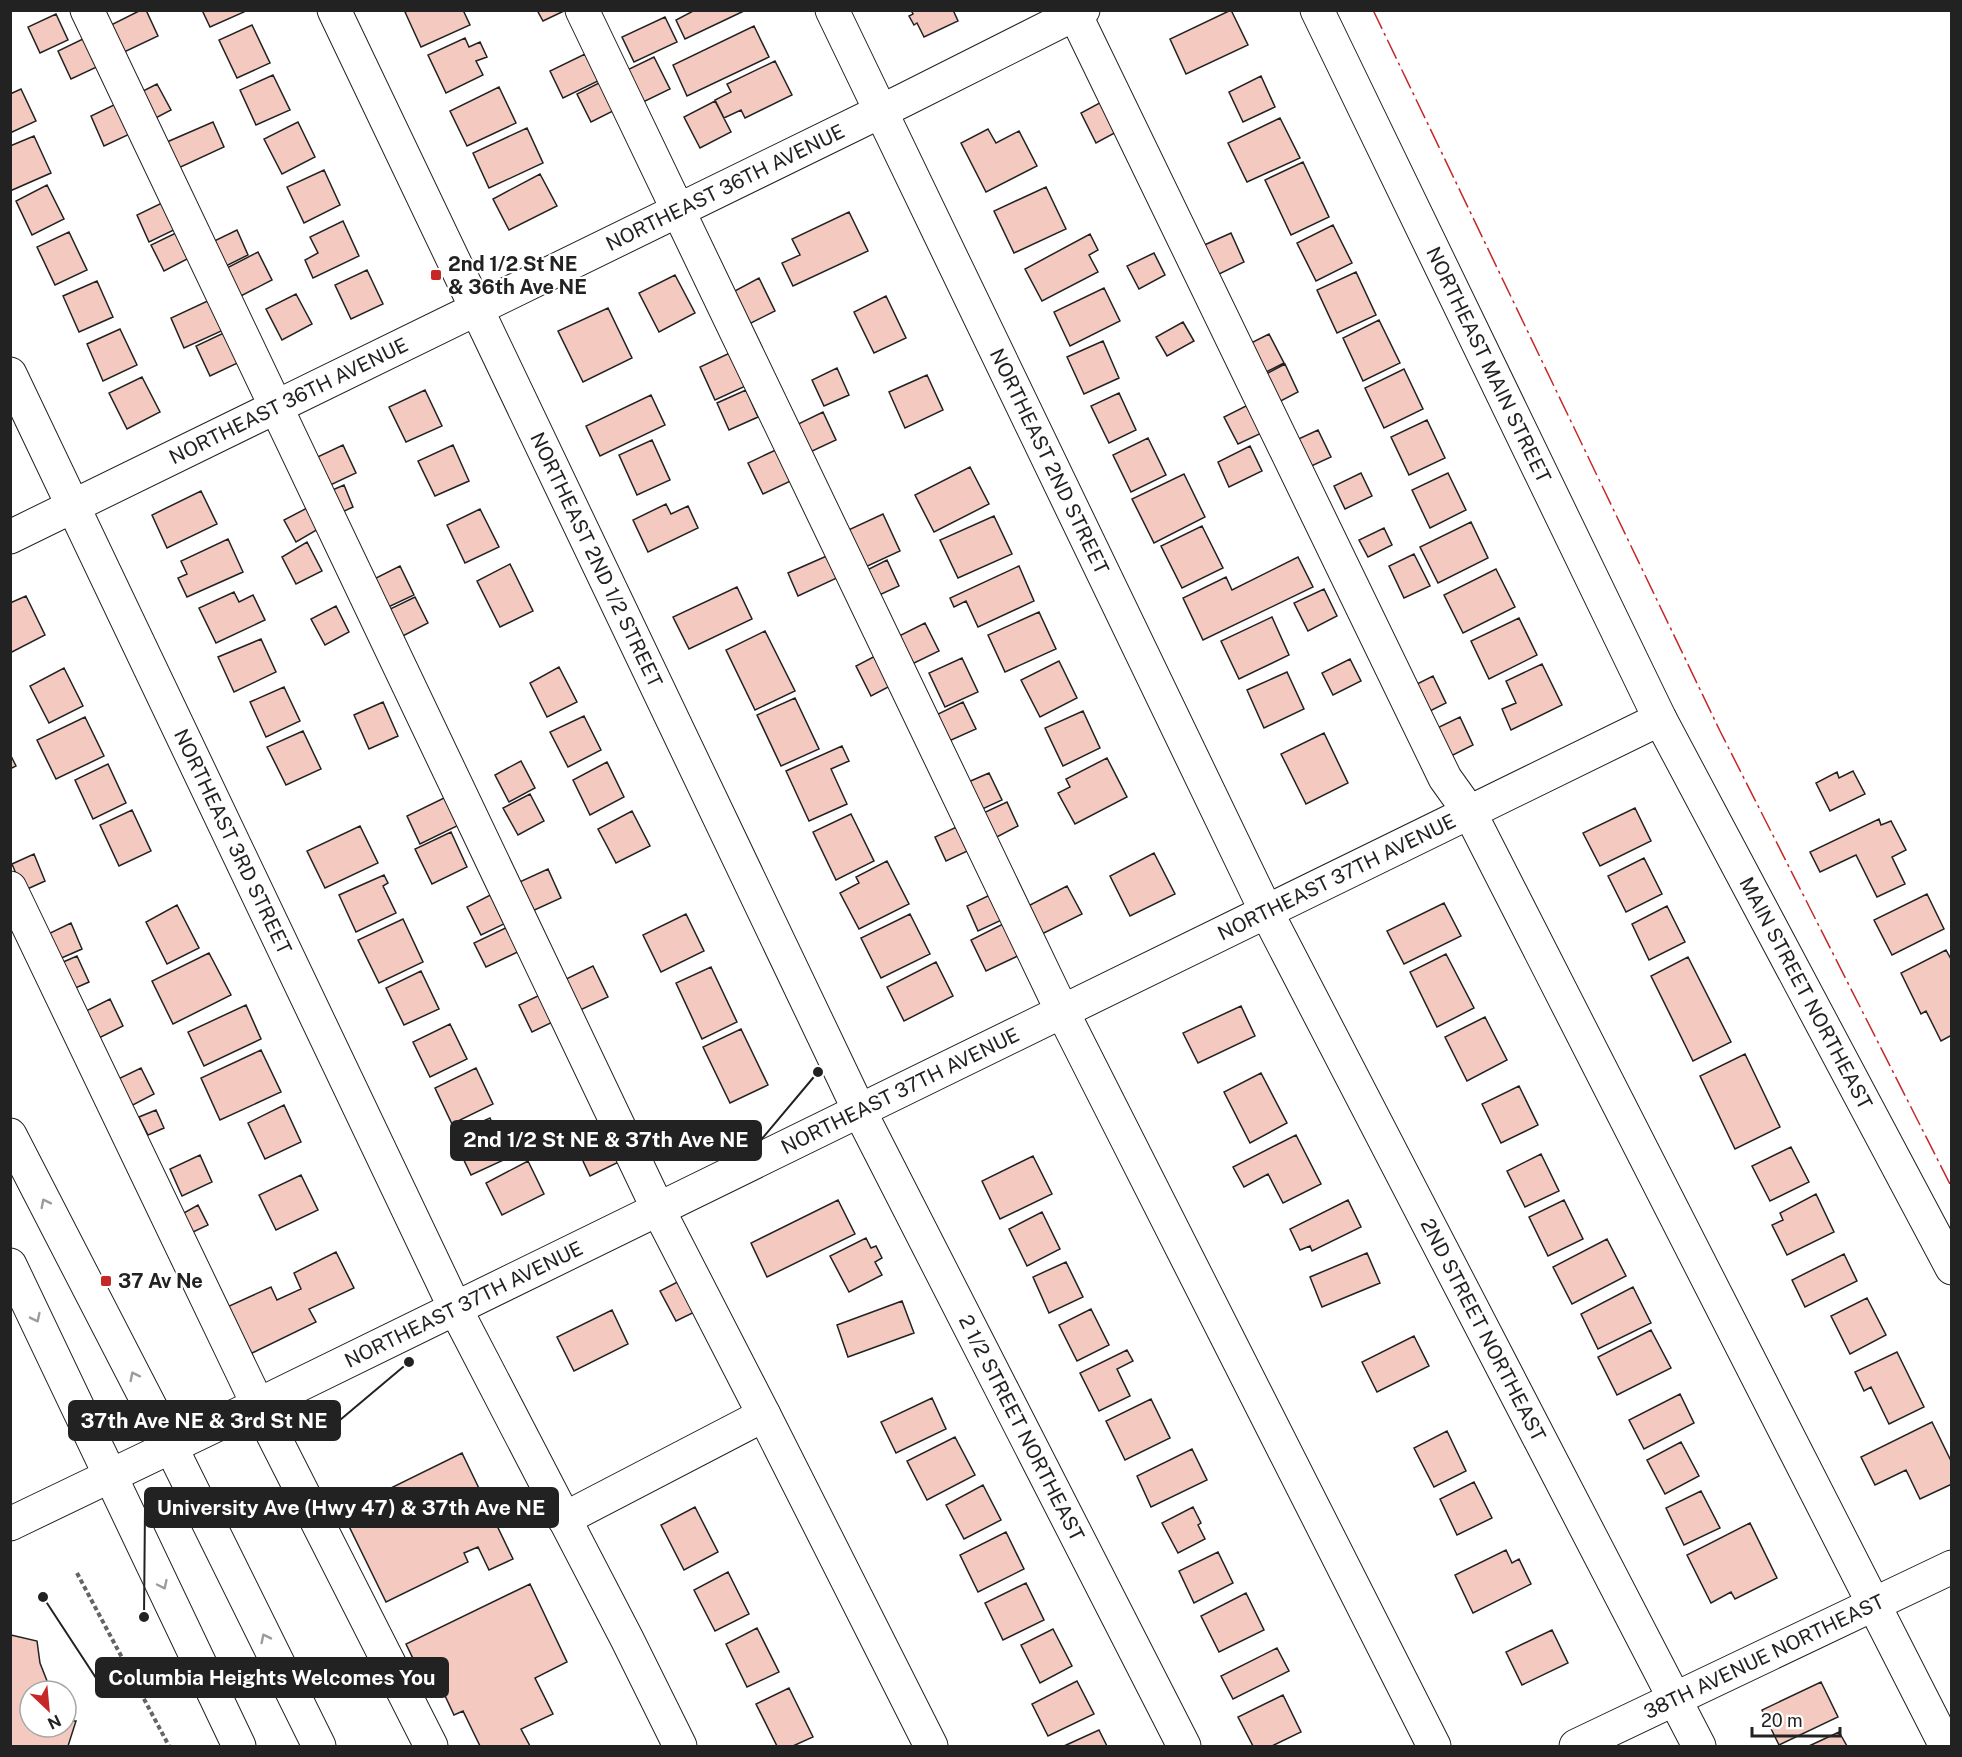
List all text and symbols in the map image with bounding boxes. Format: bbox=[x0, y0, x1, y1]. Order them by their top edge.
street label: NORTHEAST 36TH AVENUE bbox=[602, 119, 848, 256]
street label: NORTHEAST MAIN STREET bbox=[1421, 243, 1556, 487]
place label: 2nd 1/2 St NE & 36th Ave NE bbox=[448, 252, 587, 299]
marker: 2nd 1/2 St NE & 36th Ave NE bbox=[429, 268, 443, 282]
street label: NORTHEAST 36TH AVENUE bbox=[165, 332, 412, 469]
street label: NORTHEAST 2ND STREET bbox=[985, 345, 1114, 578]
street label: NORTHEAST 2ND 1/2 STREET bbox=[525, 428, 667, 691]
street label: NORTHEAST 3RD STREET bbox=[169, 725, 297, 958]
street label: NORTHEAST 37TH AVENUE bbox=[1214, 809, 1460, 946]
street label: MAIN STREET NORTHEAST bbox=[1734, 873, 1877, 1113]
street label: NORTHEAST 37TH AVENUE bbox=[777, 1022, 1023, 1159]
callout: 2nd 1/2 St NE & 37th Ave NE bbox=[451, 1121, 761, 1160]
text: 2nd 1/2 St NE & 37th Ave NE bbox=[463, 1127, 749, 1152]
one-way arrow bbox=[41, 1198, 52, 1209]
street label: 2ND STREET NORTHEAST bbox=[1416, 1214, 1551, 1446]
street label: NORTHEAST 37TH AVENUE bbox=[341, 1236, 587, 1373]
place label: 37 Av Ne bbox=[118, 1269, 203, 1293]
marker: 37 Av Ne bbox=[99, 1274, 113, 1288]
one-way arrow bbox=[28, 1311, 40, 1322]
street label: 2 1/2 STREET NORTHEAST bbox=[954, 1311, 1089, 1545]
one-way arrow bbox=[130, 1372, 141, 1383]
callout: 37th Ave NE & 3rd St NE bbox=[69, 1401, 340, 1440]
text: 37th Ave NE & 3rd St NE bbox=[80, 1408, 328, 1433]
callout: University Ave (Hwy 47) & 37th Ave NE bbox=[145, 1488, 558, 1527]
text: University Ave (Hwy 47) & 37th Ave NE bbox=[157, 1495, 545, 1520]
one-way arrow bbox=[155, 1579, 167, 1590]
street label: 38TH AVENUE NORTHEAST bbox=[1640, 1589, 1888, 1724]
one-way arrow bbox=[260, 1633, 272, 1644]
callout: Columbia Heights Welcomes You bbox=[96, 1658, 448, 1697]
text: Columbia Heights Welcomes You bbox=[108, 1665, 436, 1690]
north arrow bbox=[18, 1679, 78, 1739]
scale bar bbox=[1752, 1700, 1840, 1738]
text: 20 m bbox=[1761, 1710, 1803, 1731]
text: N bbox=[45, 1711, 64, 1733]

